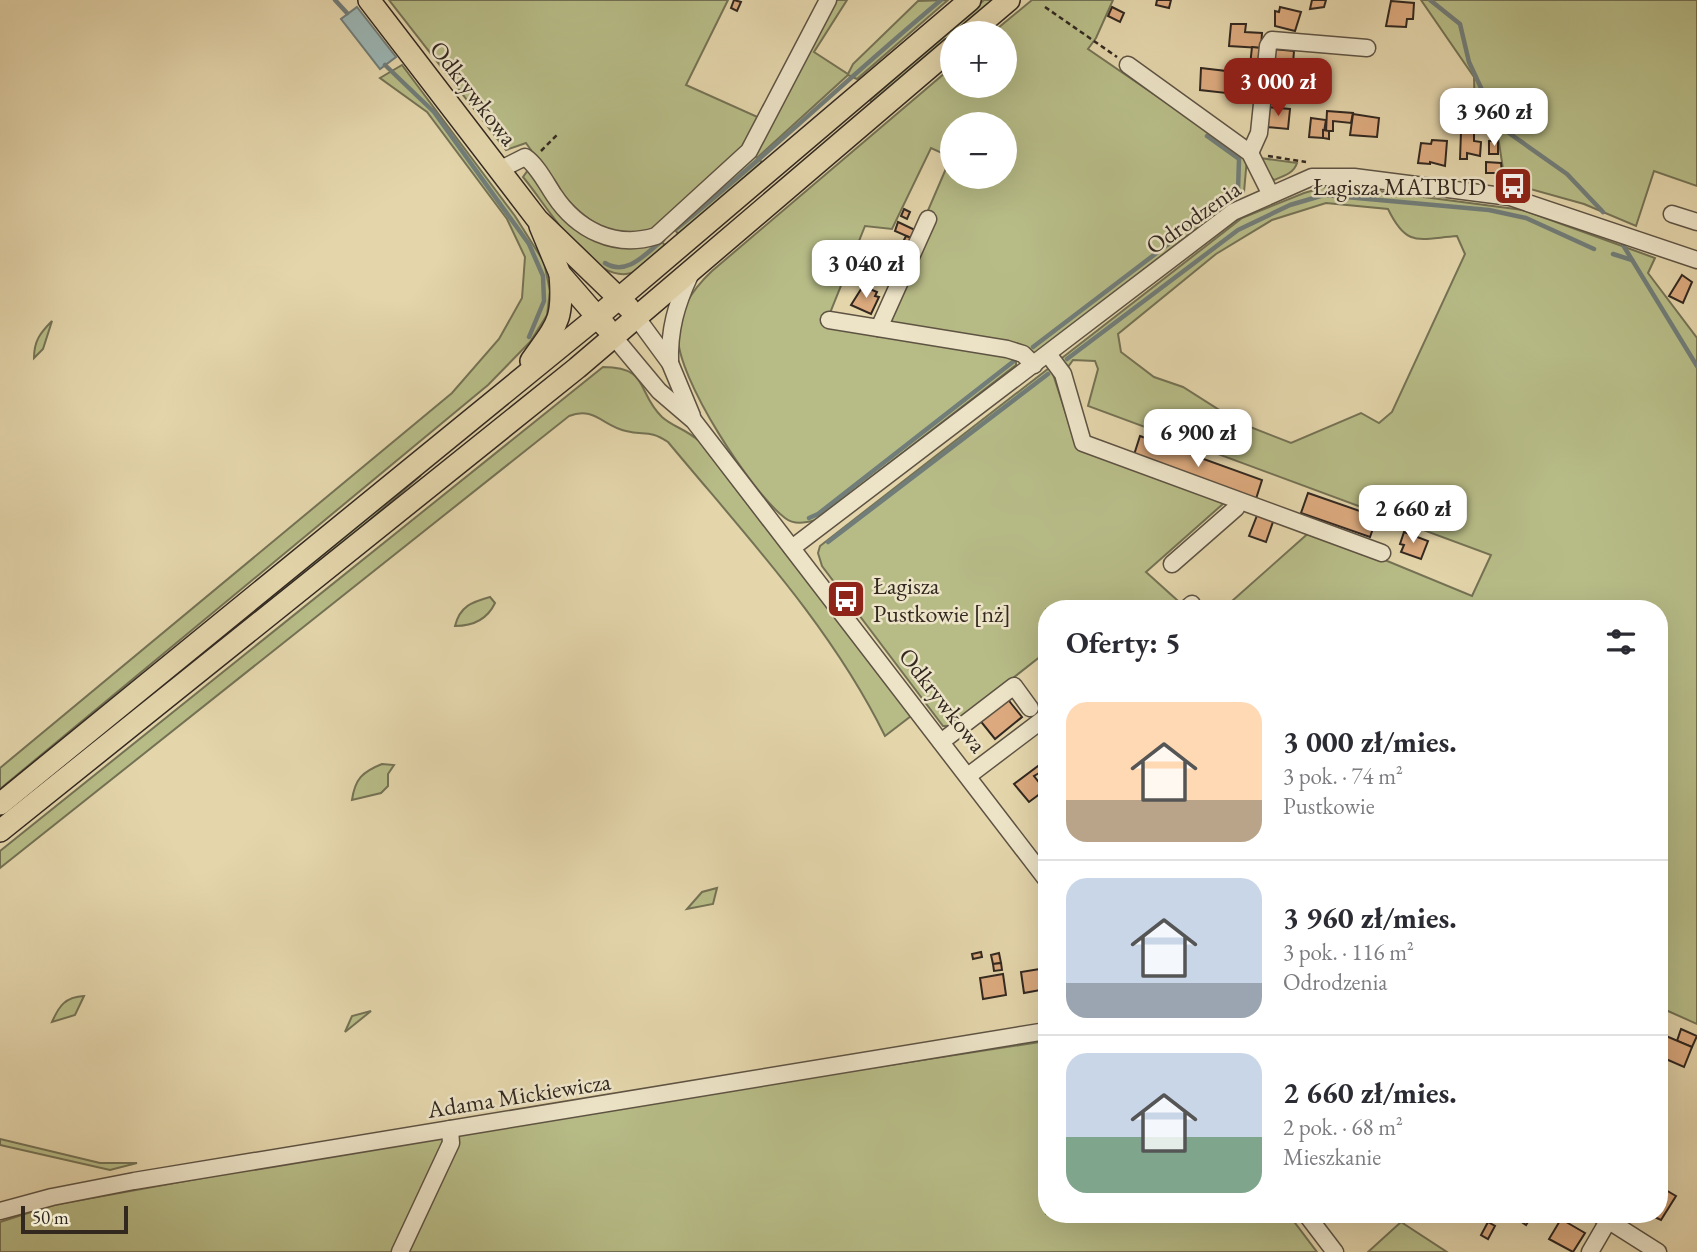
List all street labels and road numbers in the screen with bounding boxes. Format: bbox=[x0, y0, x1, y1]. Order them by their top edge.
street label: Odkrywkowa bbox=[423, 34, 525, 152]
street label: Odrodzenia bbox=[1139, 173, 1247, 261]
street label: Odkrywkowa bbox=[892, 641, 994, 759]
street label: Adama Mickiewicza bbox=[424, 1065, 613, 1125]

